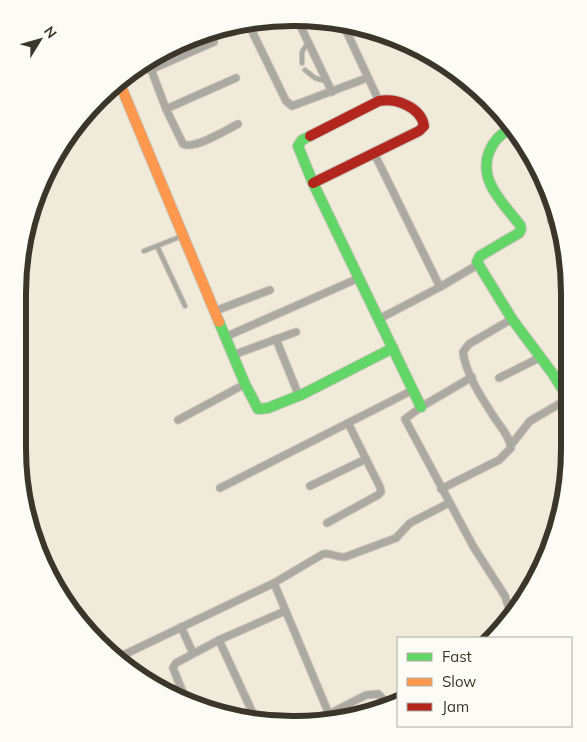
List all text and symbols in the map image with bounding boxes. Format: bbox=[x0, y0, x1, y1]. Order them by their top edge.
north arrow bbox=[15, 15, 65, 65]
text: N bbox=[40, 23, 61, 42]
legend bbox=[397, 637, 572, 727]
text: Fast bbox=[442, 647, 472, 666]
text: Slow bbox=[442, 672, 476, 691]
text: Jam bbox=[442, 697, 469, 716]

